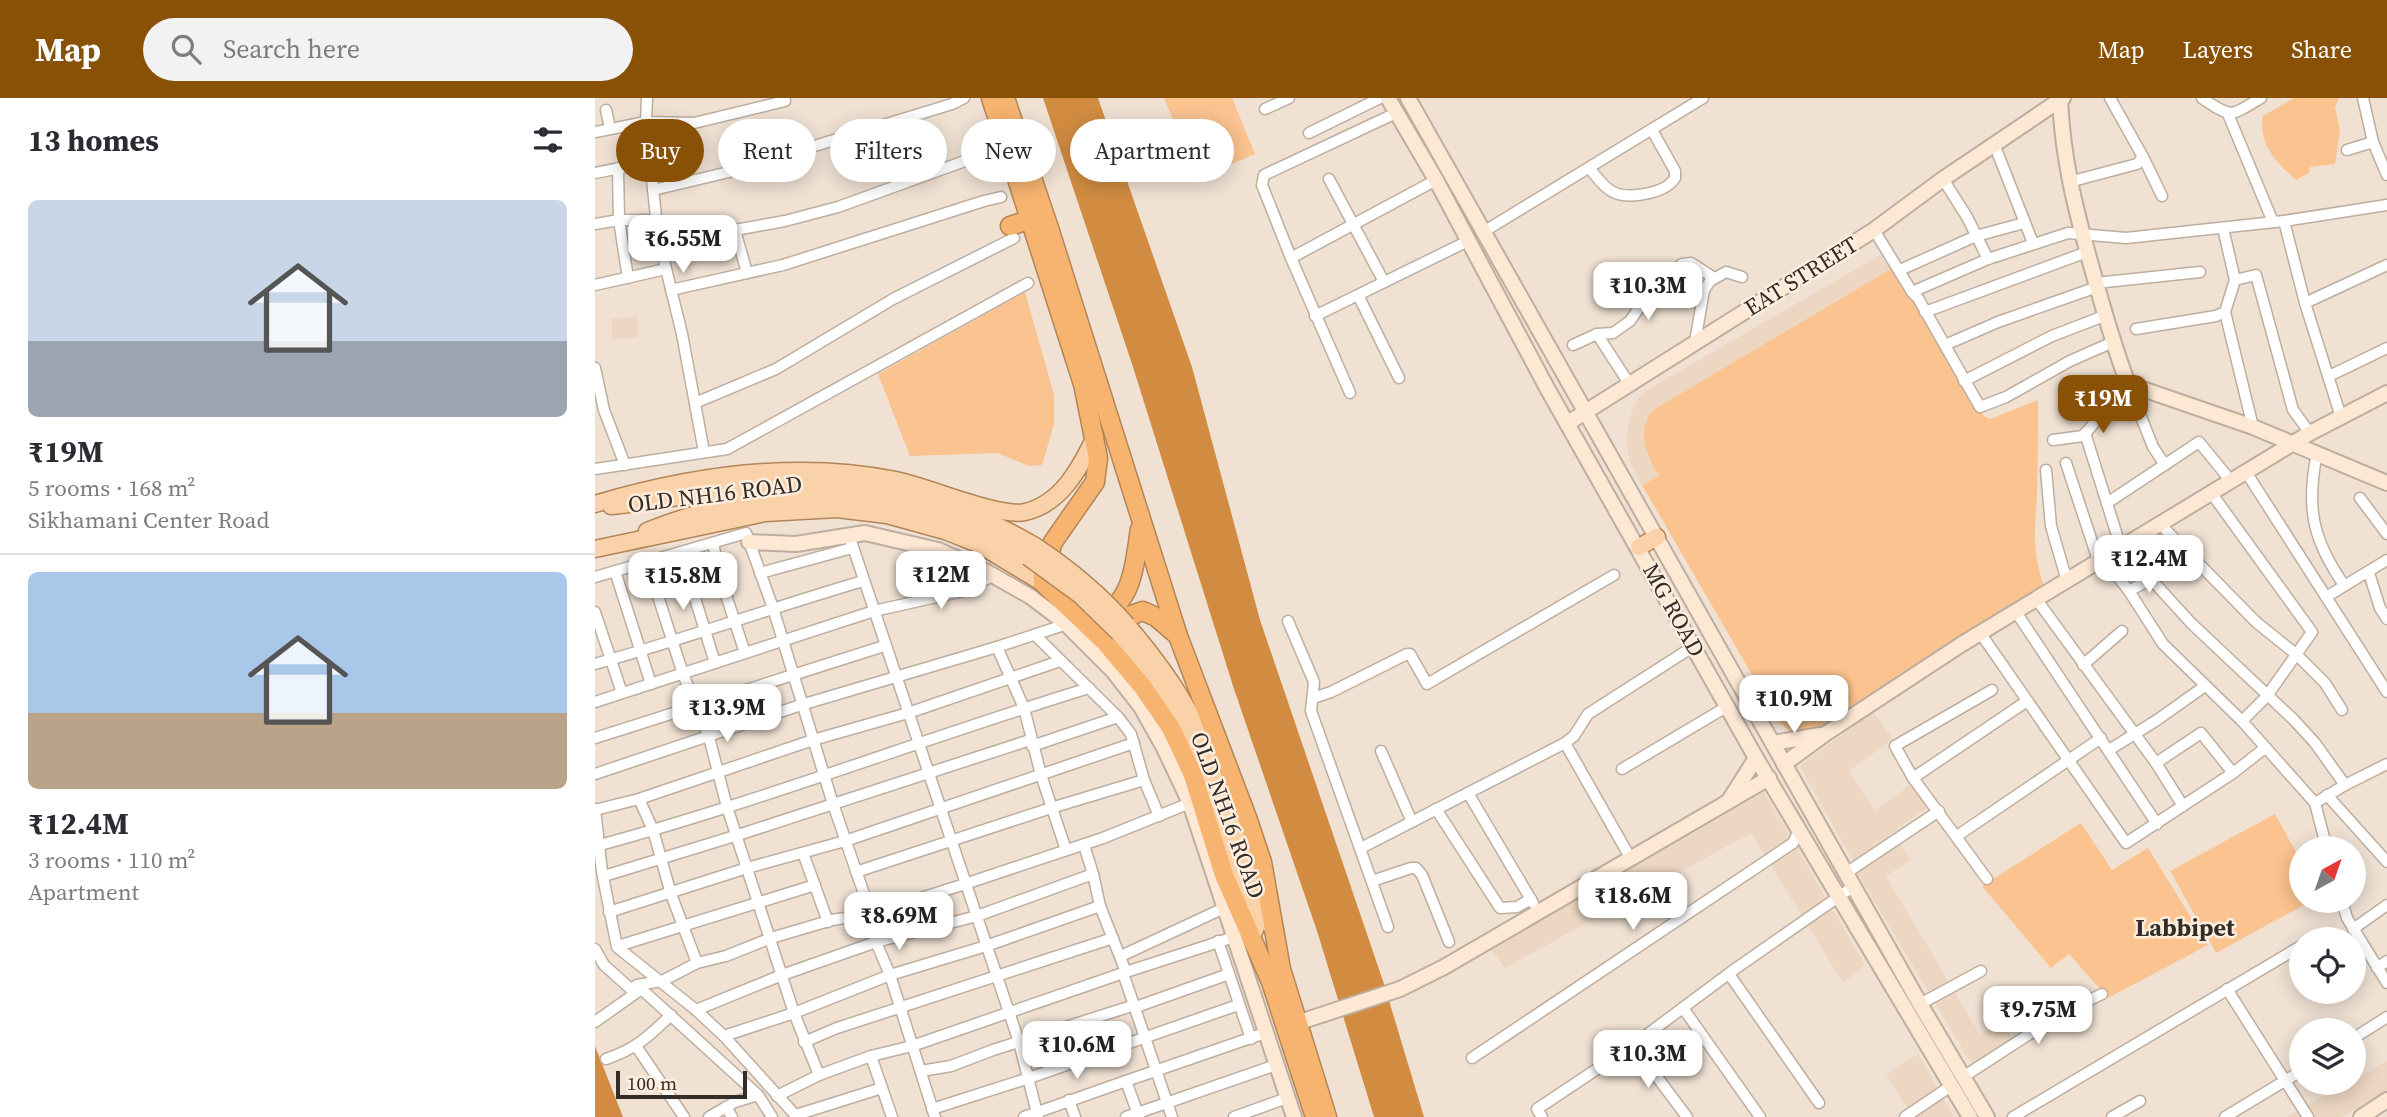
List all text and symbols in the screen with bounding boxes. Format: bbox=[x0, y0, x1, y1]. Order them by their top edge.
search box bbox=[143, 18, 633, 81]
text: Map bbox=[35, 27, 101, 72]
icon: search bbox=[167, 30, 205, 68]
text: Search here bbox=[223, 31, 360, 67]
text: Map bbox=[2098, 33, 2145, 66]
text: Layers bbox=[2183, 33, 2253, 66]
text: Share bbox=[2291, 33, 2352, 66]
chip: Buy bbox=[616, 119, 704, 182]
chip: Rent bbox=[718, 119, 816, 182]
chip: Filters bbox=[830, 119, 947, 182]
chip: New bbox=[961, 119, 1056, 182]
chip: Apartment bbox=[1070, 119, 1234, 182]
text: 13 homes bbox=[28, 120, 159, 161]
icon: filters bbox=[529, 121, 567, 159]
pin: ₹6.55M bbox=[626, 216, 740, 275]
text: ₹6.55M bbox=[644, 222, 722, 254]
street label: EAT STREET bbox=[1738, 228, 1864, 324]
icon: home bbox=[235, 245, 361, 371]
pin: ₹10.3M bbox=[1591, 262, 1705, 322]
text: ₹10.3M bbox=[1609, 269, 1687, 301]
pin: ₹19M bbox=[2062, 376, 2144, 435]
text: ₹19M bbox=[2074, 382, 2132, 414]
text: ₹19M bbox=[28, 431, 104, 472]
street label: OLD NH16 ROAD bbox=[626, 467, 804, 521]
text: 5 rooms · 168 m² bbox=[28, 472, 195, 504]
text: Sikhamani Center Road bbox=[28, 504, 270, 536]
pin: ₹12.4M bbox=[2092, 536, 2206, 595]
text: ₹12.4M bbox=[2110, 542, 2188, 574]
pin: ₹15.8M bbox=[626, 552, 740, 612]
pin: ₹12M bbox=[900, 552, 982, 611]
street label: MG ROAD bbox=[1635, 557, 1713, 663]
text: ₹12M bbox=[912, 558, 970, 590]
text: ₹15.8M bbox=[644, 559, 722, 591]
icon: home bbox=[235, 617, 361, 743]
pin: ₹10.9M bbox=[1737, 676, 1851, 735]
text: ₹10.9M bbox=[1755, 682, 1833, 714]
pin: ₹13.9M bbox=[670, 684, 784, 744]
text: ₹13.9M bbox=[688, 691, 766, 723]
street label: OLD NH16 ROAD bbox=[1183, 727, 1273, 903]
text: ₹12.4M bbox=[28, 803, 129, 844]
north arrow bbox=[2289, 836, 2366, 914]
map controls bbox=[2289, 836, 2366, 1095]
text: 3 rooms · 110 m² bbox=[28, 844, 195, 876]
pin: ₹18.6M bbox=[1576, 872, 1690, 932]
text: Apartment bbox=[28, 876, 139, 908]
text: ₹18.6M bbox=[1594, 879, 1672, 911]
pin: ₹8.69M bbox=[842, 892, 956, 952]
text: ₹8.69M bbox=[860, 899, 938, 931]
district label: Labbipet bbox=[2135, 911, 2235, 944]
button: locate bbox=[2289, 927, 2366, 1004]
pin: ₹9.75M bbox=[1981, 986, 2095, 1046]
text: ₹9.75M bbox=[1999, 993, 2077, 1025]
button: layers bbox=[2289, 1018, 2366, 1095]
pin: ₹10.6M bbox=[1020, 1021, 1134, 1081]
text: ₹10.6M bbox=[1038, 1028, 1116, 1060]
pin: ₹10.3M bbox=[1591, 1030, 1705, 1090]
text: ₹10.3M bbox=[1609, 1037, 1687, 1069]
scale bar bbox=[616, 1068, 747, 1100]
text: 100 m bbox=[627, 1070, 677, 1096]

